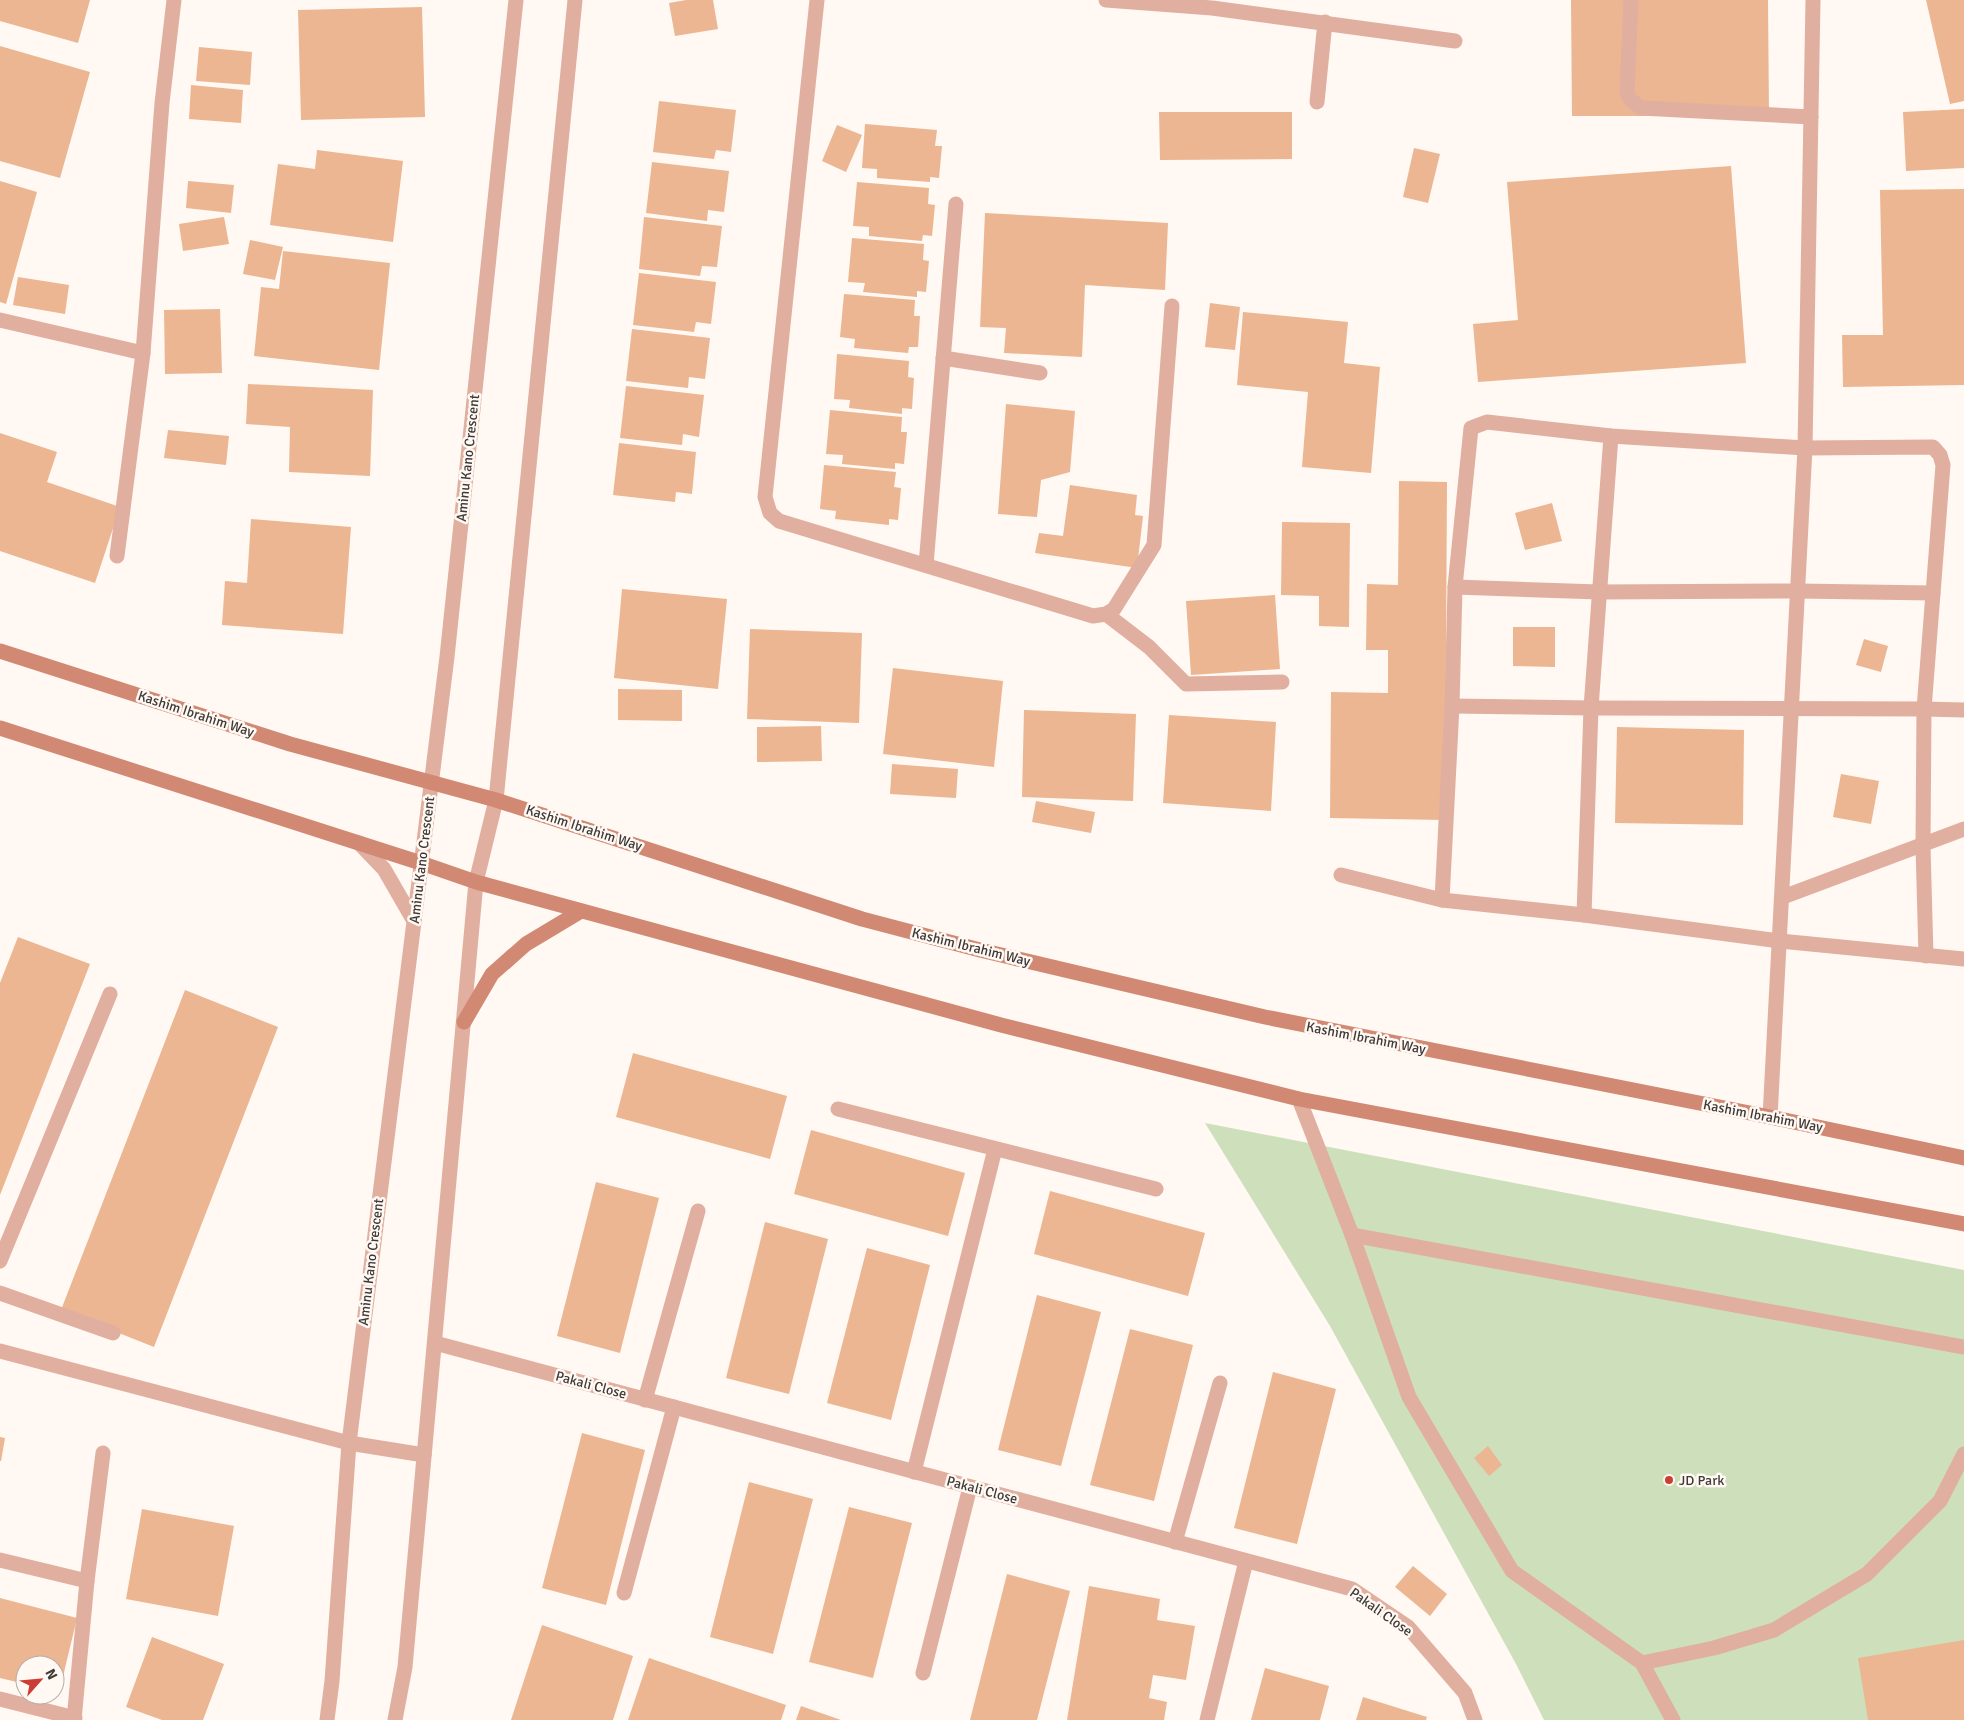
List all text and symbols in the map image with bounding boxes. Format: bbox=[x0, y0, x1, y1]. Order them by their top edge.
street label: Aminu Kano Crescent bbox=[453, 393, 483, 522]
street label: Kashim Ibrahim Way bbox=[136, 687, 257, 741]
street label: Aminu Kano Crescent bbox=[406, 795, 438, 925]
street label: Kashim Ibrahim Way bbox=[524, 801, 645, 855]
street label: Kashim Ibrahim Way bbox=[910, 924, 1032, 970]
street label: Kashim Ibrahim Way bbox=[1305, 1018, 1428, 1058]
street label: Kashim Ibrahim Way bbox=[1702, 1096, 1825, 1136]
street label: Aminu Kano Crescent bbox=[355, 1197, 387, 1327]
street label: Pakali Close bbox=[554, 1367, 628, 1403]
street label: Pakali Close bbox=[945, 1472, 1019, 1508]
place label: JD Park bbox=[1679, 1472, 1724, 1489]
marker: JD Park bbox=[1663, 1474, 1675, 1486]
street label: Pakali Close bbox=[1346, 1584, 1416, 1640]
north arrow bbox=[15, 1655, 65, 1705]
text: N bbox=[41, 1666, 61, 1683]

